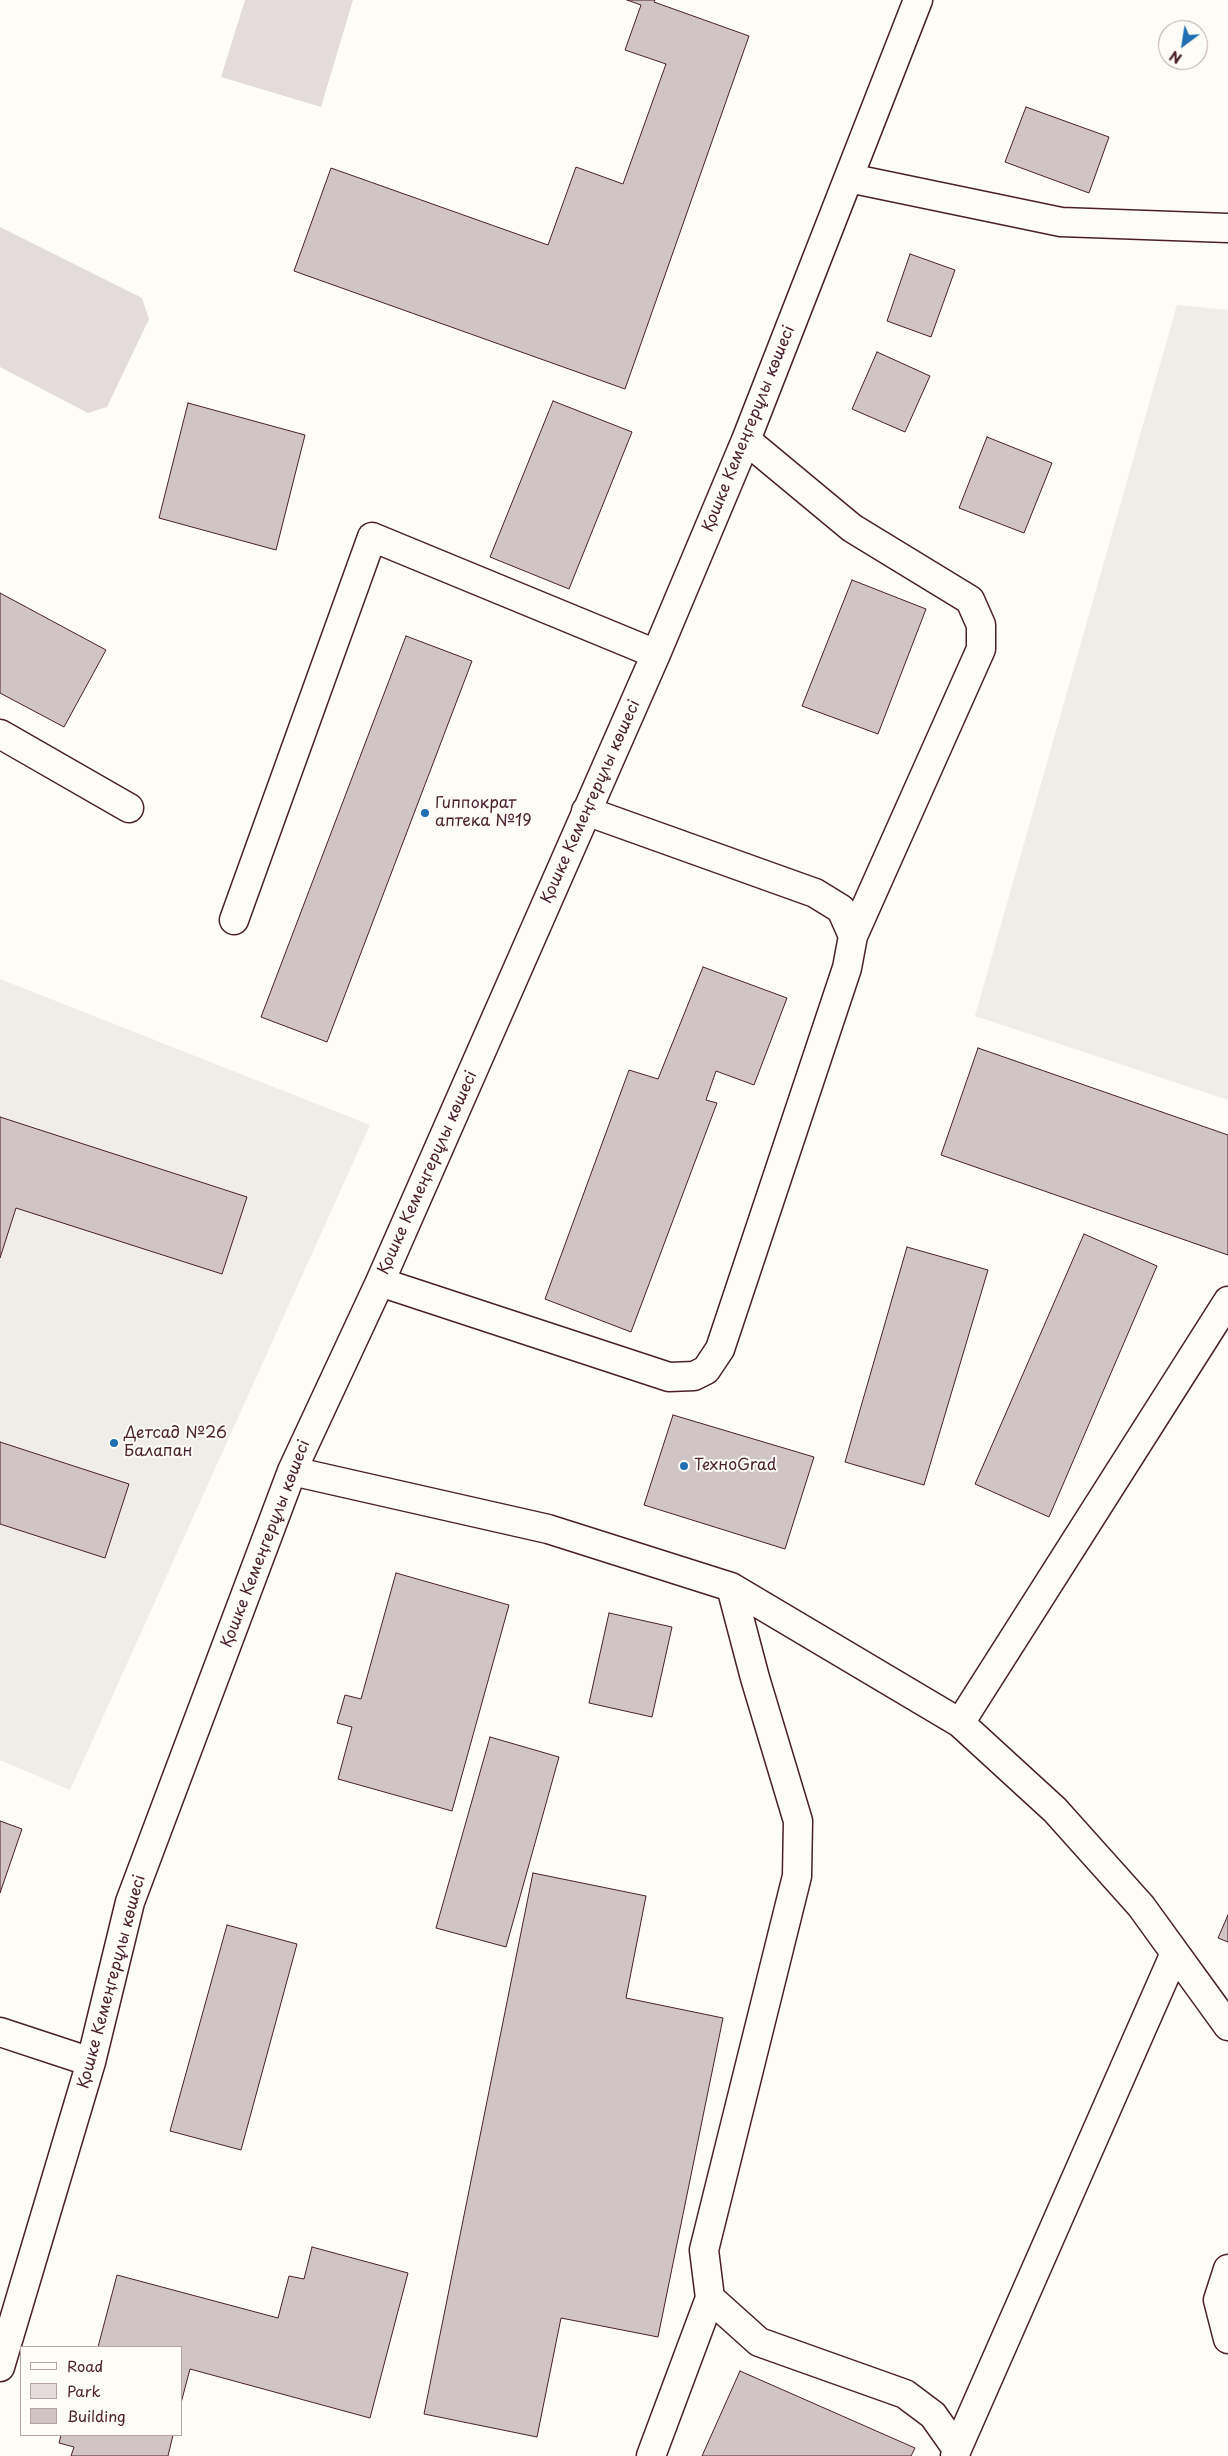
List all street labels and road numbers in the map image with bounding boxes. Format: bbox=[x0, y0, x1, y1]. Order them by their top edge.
street label: Қошке Кемеңгерұлы көшесі bbox=[699, 323, 799, 535]
street label: Қошке Кемеңгерұлы көшесі bbox=[537, 697, 645, 907]
street label: Қошке Кемеңгерұлы көшесі bbox=[374, 1068, 482, 1278]
street label: Қошке Кемеңгерұлы көшесі bbox=[217, 1437, 315, 1651]
street label: Қошке Кемеңгерұлы көшесі bbox=[74, 1873, 150, 2091]

